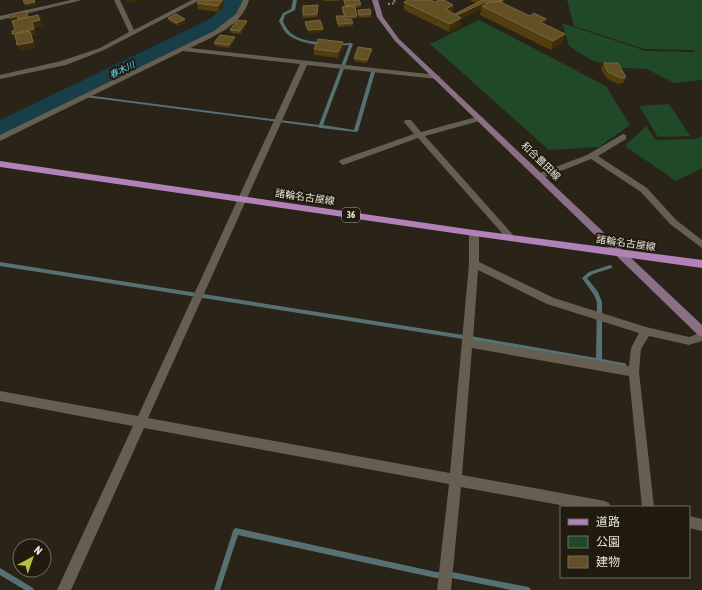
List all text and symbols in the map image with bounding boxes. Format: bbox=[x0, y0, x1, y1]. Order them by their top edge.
water label: 春木川 bbox=[108, 59, 137, 80]
street label: 和合豊田線 bbox=[519, 140, 563, 182]
street label: 諸輪名古屋線 bbox=[275, 187, 335, 207]
road number: 36 bbox=[342, 208, 360, 222]
street label: 諸輪名古屋線 bbox=[596, 233, 656, 253]
legend bbox=[560, 506, 690, 578]
text: 道路 bbox=[596, 515, 620, 529]
text: 公園 bbox=[596, 535, 620, 549]
north arrow bbox=[12, 538, 52, 578]
text: N bbox=[32, 544, 45, 557]
text: 建物 bbox=[596, 555, 620, 569]

